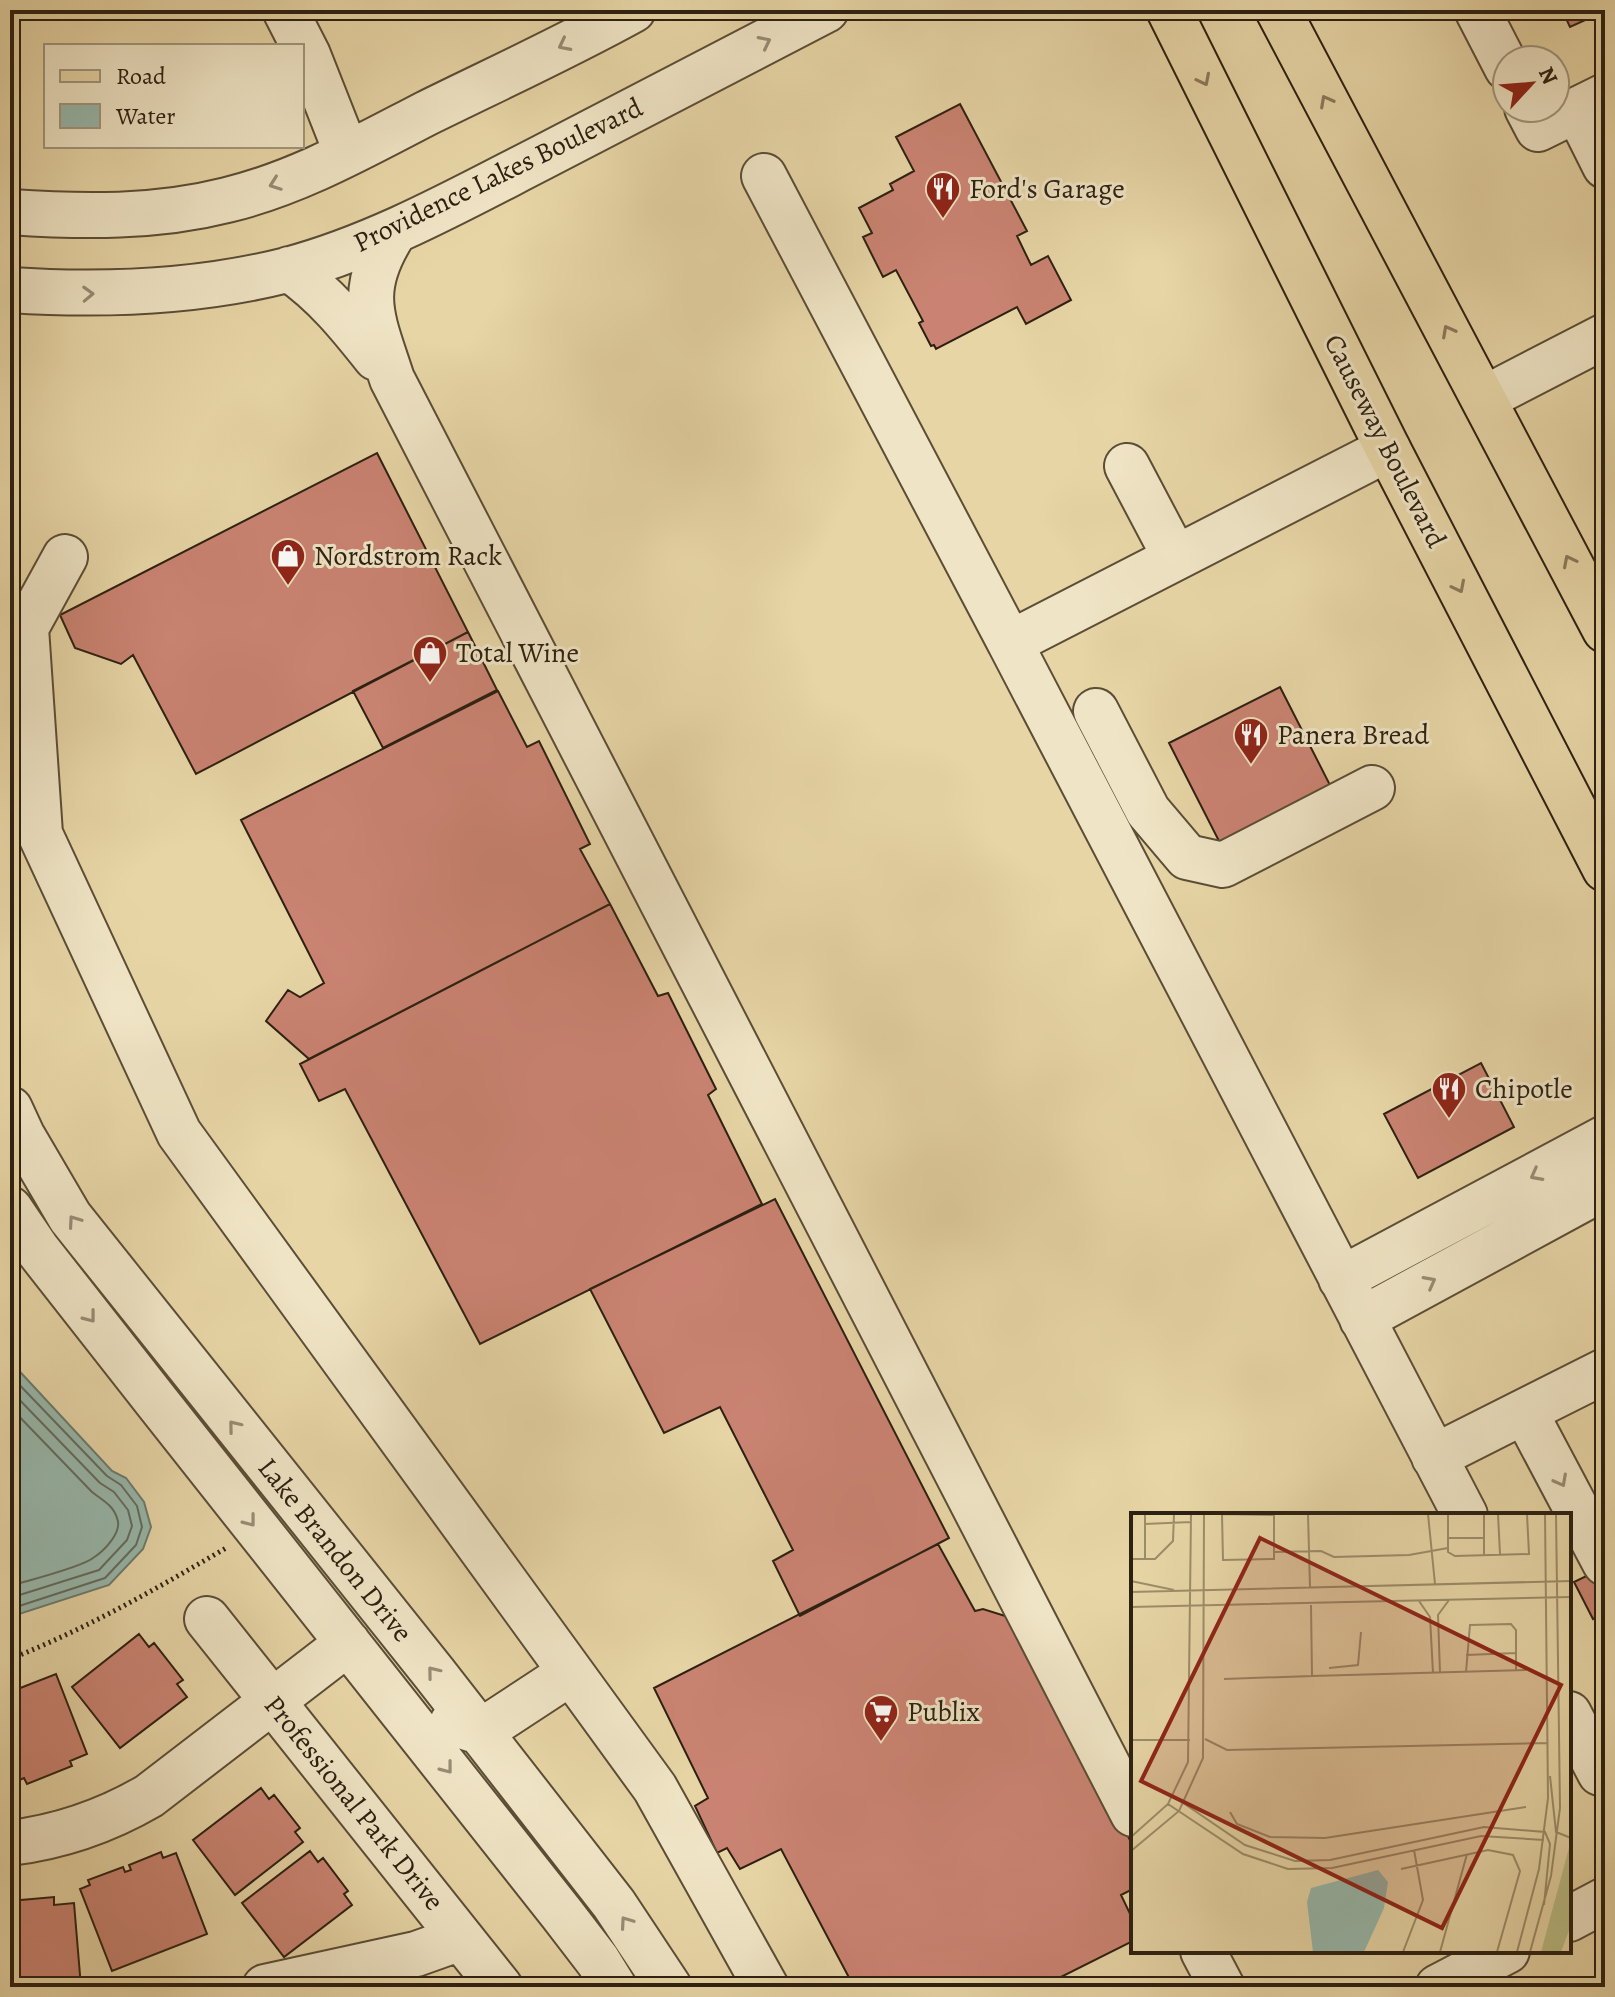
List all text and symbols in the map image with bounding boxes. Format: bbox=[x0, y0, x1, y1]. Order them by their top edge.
one-way arrow bbox=[557, 35, 572, 51]
one-way arrow bbox=[757, 36, 772, 51]
legend bbox=[44, 44, 304, 148]
north arrow bbox=[1491, 44, 1571, 124]
text: Road bbox=[116, 60, 166, 92]
text: N bbox=[1531, 62, 1565, 89]
one-way arrow bbox=[1194, 71, 1210, 86]
street label: Providence Lakes Boulevard bbox=[347, 88, 650, 262]
one-way arrow bbox=[1320, 95, 1335, 110]
text: Water bbox=[115, 100, 176, 132]
restaurant icon: Ford's Garage bbox=[924, 170, 962, 220]
place label: Ford's Garage bbox=[969, 170, 1125, 208]
one-way arrow bbox=[269, 175, 283, 191]
one-way arrow bbox=[82, 285, 95, 302]
one-way arrow bbox=[1443, 324, 1458, 339]
street label: Causeway Boulevard bbox=[1315, 328, 1456, 555]
shop icon: Nordstrom Rack bbox=[269, 537, 307, 587]
place label: Nordstrom Rack bbox=[314, 537, 502, 575]
one-way arrow bbox=[1564, 554, 1579, 569]
one-way arrow bbox=[1450, 579, 1465, 594]
shop icon: Total Wine bbox=[411, 634, 449, 684]
place label: Total Wine bbox=[456, 634, 579, 672]
restaurant icon: Panera Bread bbox=[1232, 716, 1270, 766]
place label: Panera Bread bbox=[1277, 716, 1430, 754]
restaurant icon: Chipotle bbox=[1430, 1070, 1468, 1120]
place label: Chipotle bbox=[1475, 1070, 1573, 1108]
one-way arrow bbox=[1531, 1165, 1545, 1181]
one-way arrow bbox=[69, 1216, 84, 1230]
one-way arrow bbox=[1422, 1276, 1437, 1291]
one-way arrow bbox=[80, 1308, 94, 1323]
one-way arrow bbox=[230, 1420, 244, 1435]
street label: Lake Brandon Drive bbox=[249, 1450, 421, 1650]
one-way arrow bbox=[1552, 1472, 1567, 1487]
one-way arrow bbox=[241, 1512, 255, 1527]
inset map bbox=[1131, 1513, 1571, 1953]
one-way arrow bbox=[428, 1666, 442, 1681]
street label: Professional Park Drive bbox=[255, 1687, 453, 1919]
supermarket icon: Publix bbox=[862, 1693, 900, 1743]
place label: Publix bbox=[907, 1693, 981, 1731]
one-way arrow bbox=[437, 1759, 452, 1773]
one-way arrow bbox=[621, 1916, 636, 1930]

